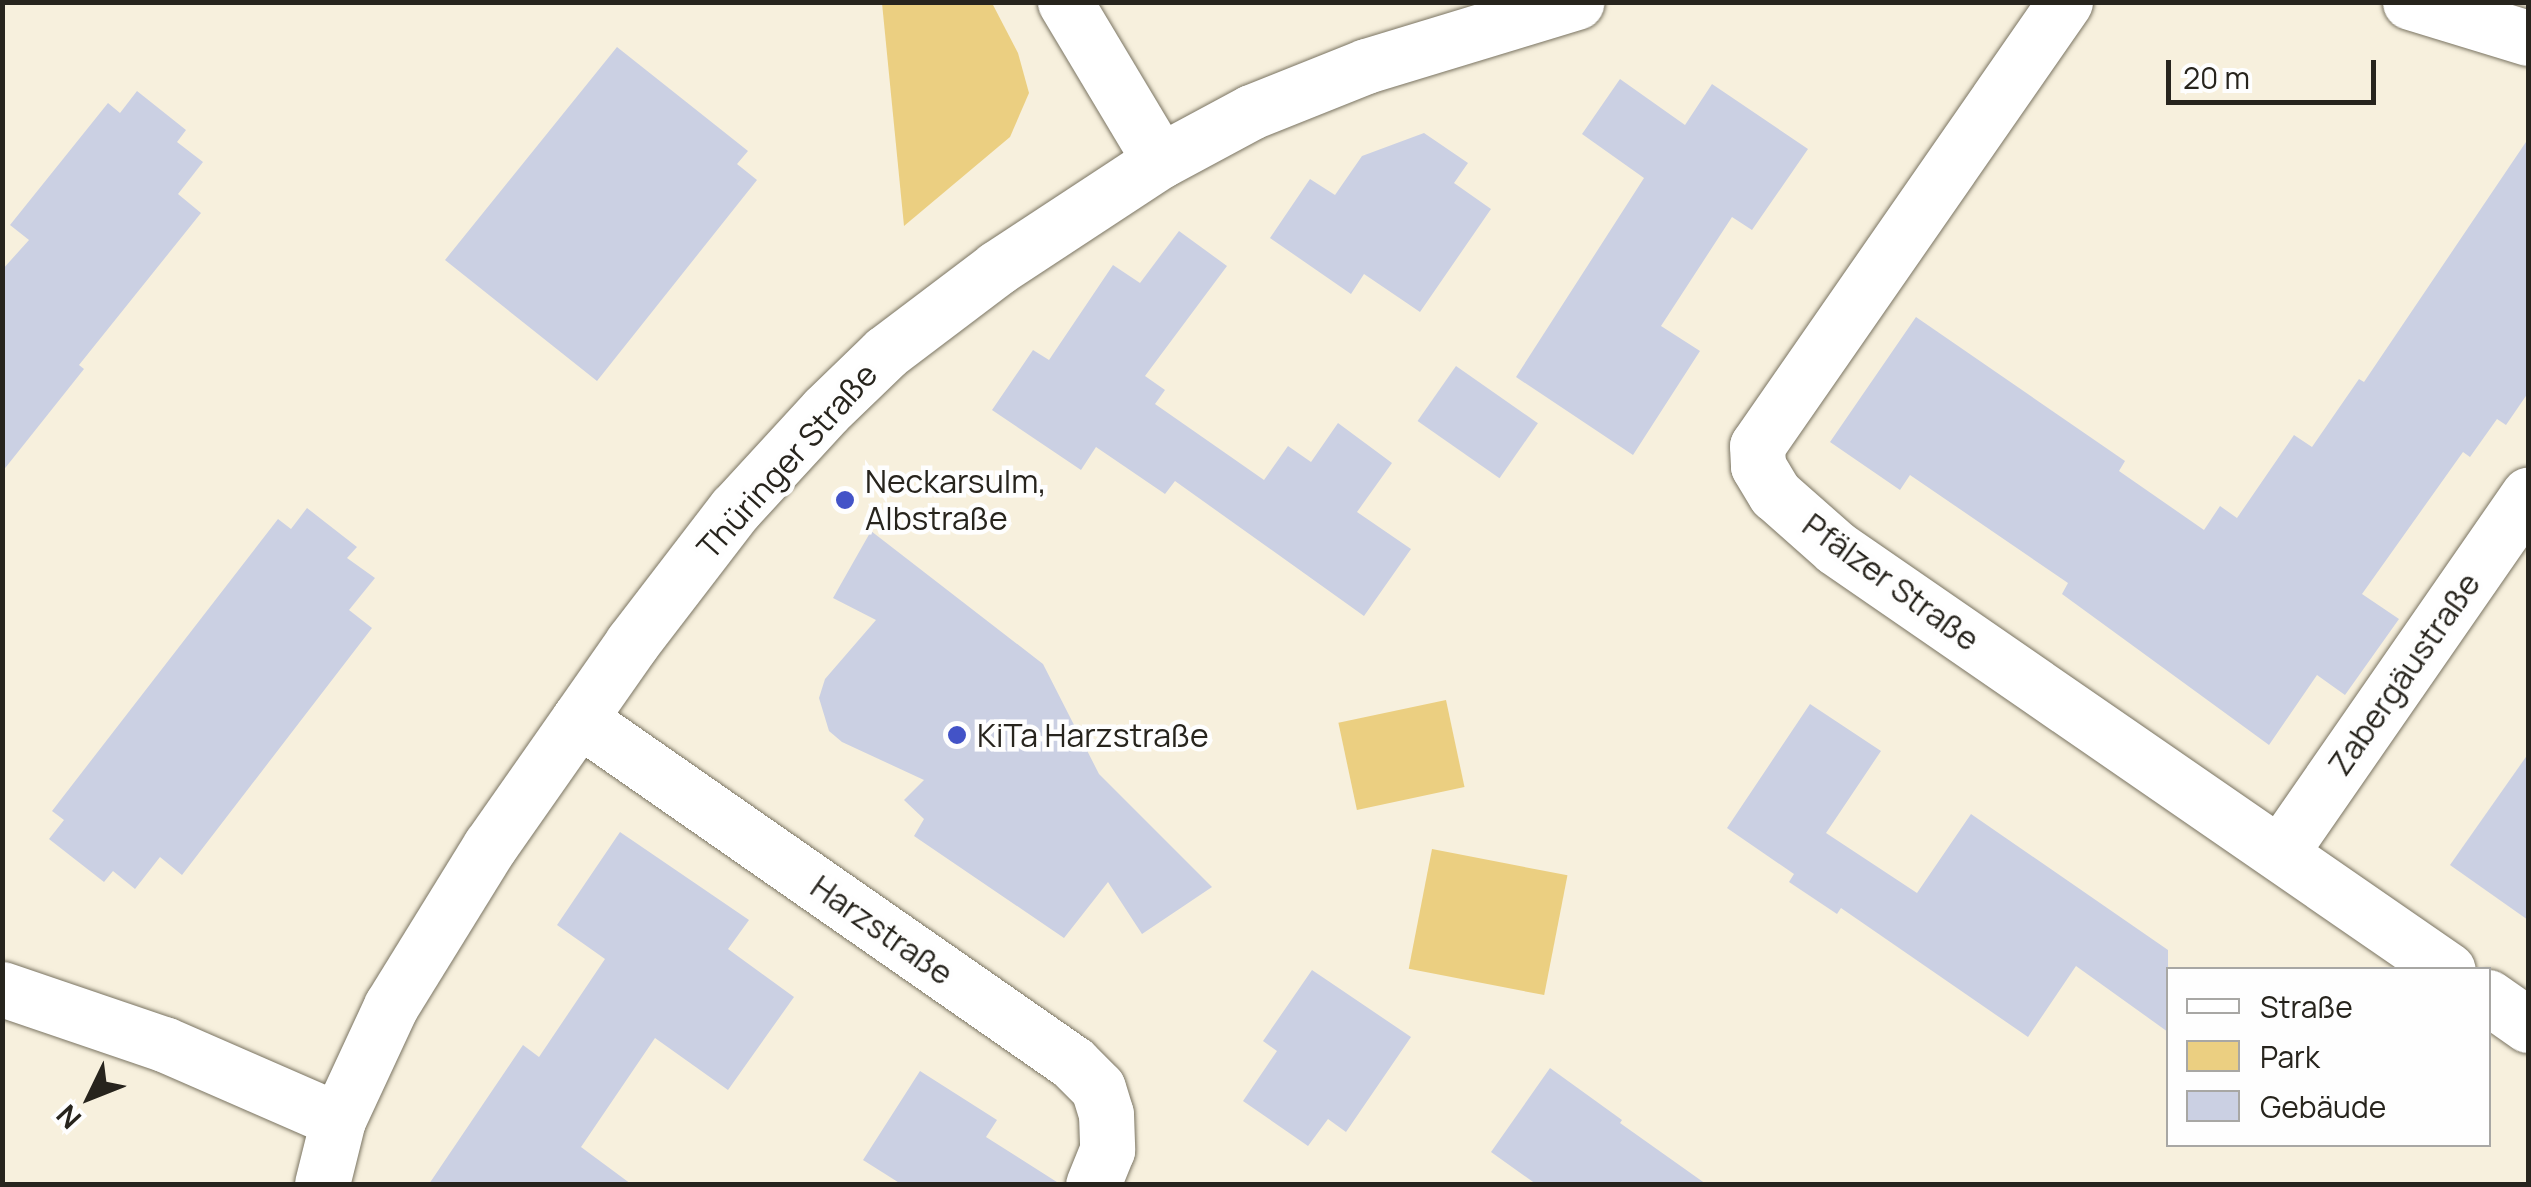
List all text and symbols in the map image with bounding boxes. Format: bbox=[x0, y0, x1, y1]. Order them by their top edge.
scale bar bbox=[2171, 40, 2381, 102]
text: 20 m bbox=[2183, 57, 2250, 98]
street label: Thüringer Straße bbox=[689, 355, 885, 567]
place label: Neckarsulm, Albstraße bbox=[865, 463, 1047, 538]
marker: Neckarsulm, Albstraße bbox=[834, 489, 856, 511]
street label: Pfälzer Straße bbox=[1796, 505, 1986, 659]
street label: Zabergäustraße bbox=[2320, 566, 2488, 782]
place label: KiTa Harzstraße bbox=[977, 716, 1209, 754]
marker: KiTa Harzstraße bbox=[946, 724, 968, 746]
street label: Harzstraße bbox=[804, 867, 960, 993]
legend bbox=[2166, 967, 2491, 1147]
text: Straße bbox=[2260, 986, 2353, 1027]
text: Park bbox=[2260, 1036, 2320, 1077]
north arrow bbox=[40, 1047, 140, 1147]
text: Gebäude bbox=[2260, 1086, 2386, 1127]
text: N bbox=[47, 1097, 89, 1138]

